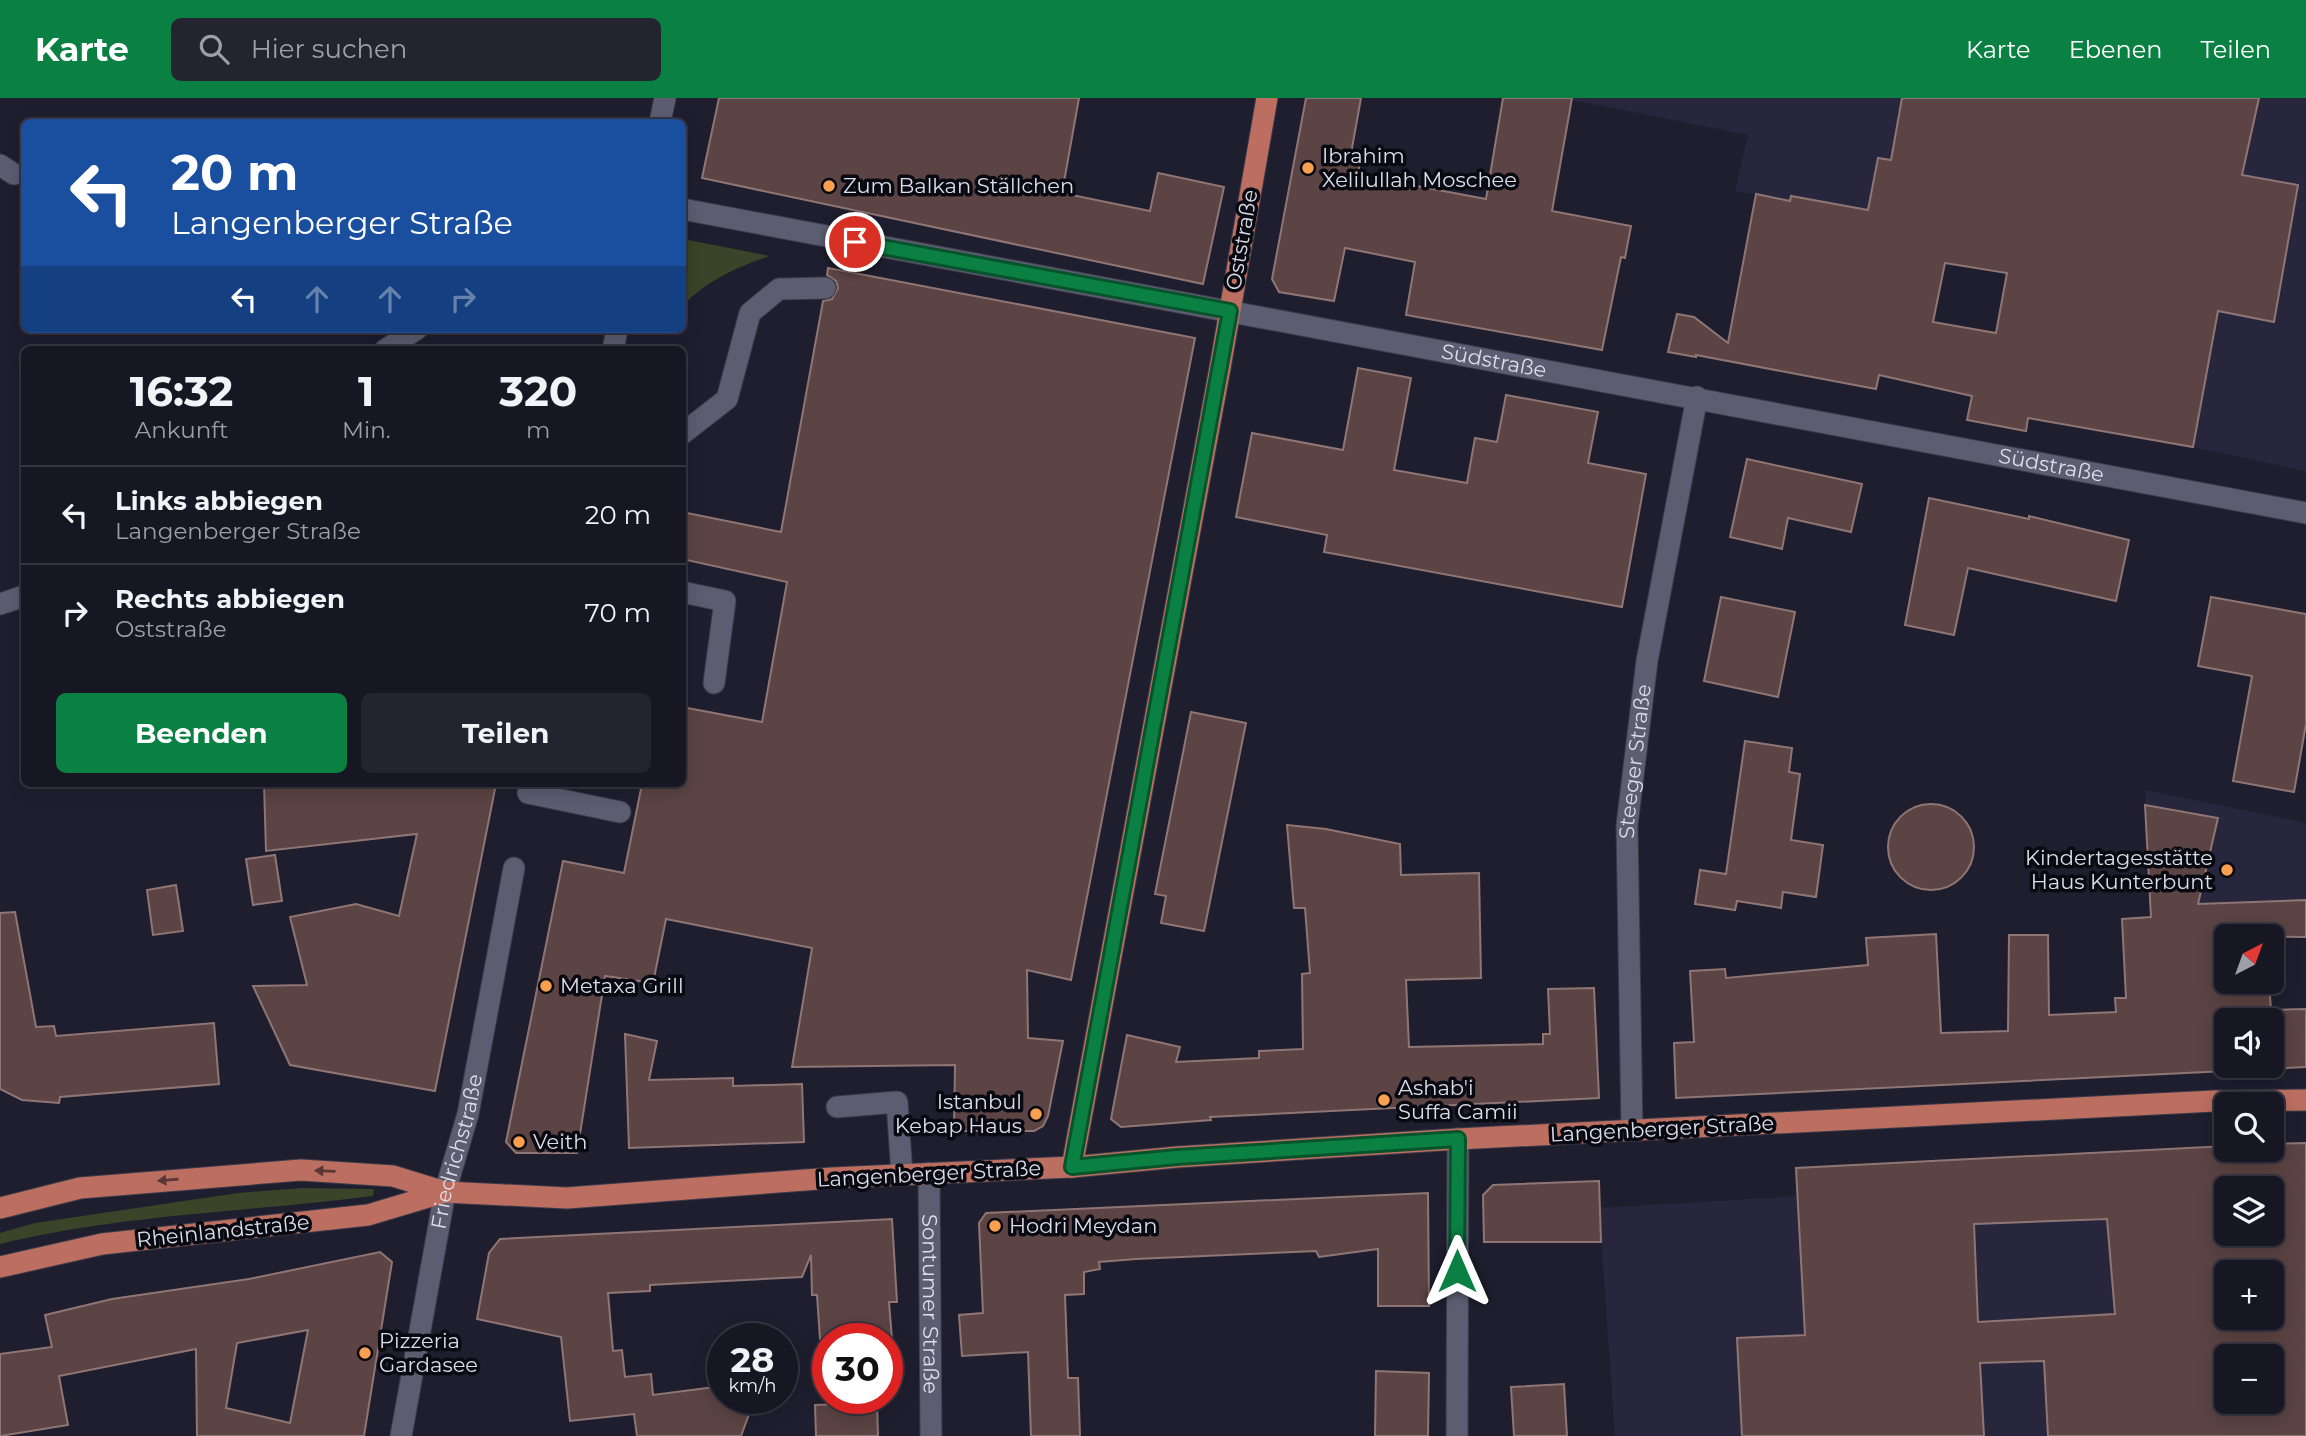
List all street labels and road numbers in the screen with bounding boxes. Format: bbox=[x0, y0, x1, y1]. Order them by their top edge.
street label: Oststraße bbox=[1220, 188, 1263, 292]
street label: Südstraße bbox=[1439, 338, 1549, 383]
street label: Südstraße bbox=[1997, 443, 2106, 487]
street label: Steeger Straße bbox=[1614, 683, 1656, 839]
street label: Friedrichstraße bbox=[426, 1072, 487, 1231]
street label: Langenberger Straße bbox=[1549, 1110, 1775, 1147]
street label: Langenberger Straße bbox=[816, 1155, 1042, 1192]
street label: Rheinlandstraße bbox=[135, 1209, 311, 1252]
street label: Sontumer Straße bbox=[917, 1214, 944, 1394]

